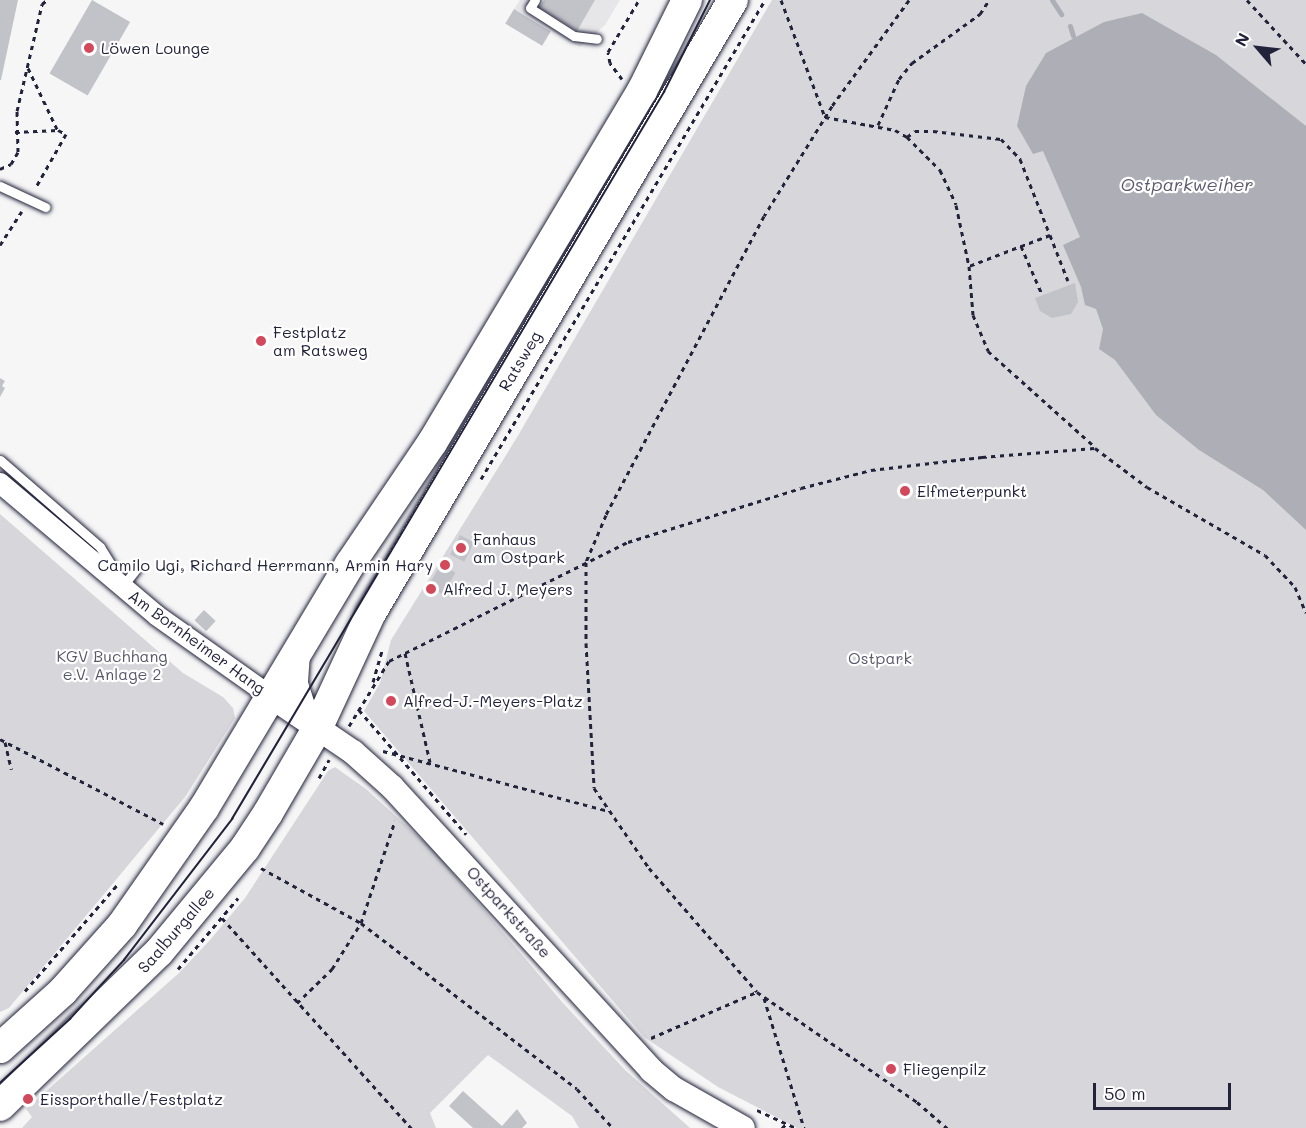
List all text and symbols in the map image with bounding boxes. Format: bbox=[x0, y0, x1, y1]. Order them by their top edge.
north arrow bbox=[1228, 18, 1288, 78]
text: N bbox=[1230, 29, 1254, 50]
place label: Löwen Lounge bbox=[101, 38, 210, 58]
marker: Löwen Lounge bbox=[82, 41, 96, 55]
water label: Ostparkweiher bbox=[1121, 173, 1253, 195]
place label: Festplatz am Ratsweg bbox=[273, 322, 367, 360]
street label: Ratsweg bbox=[495, 327, 545, 395]
marker: Festplatz am Ratsweg bbox=[254, 334, 268, 348]
place label: Elfmeterpunkt bbox=[917, 481, 1027, 501]
marker: Elfmeterpunkt bbox=[898, 484, 912, 498]
place label: Fanhaus am Ostpark bbox=[473, 529, 565, 567]
marker: Fanhaus am Ostpark bbox=[454, 541, 468, 555]
place label: Camilo Ugi, Richard Herrmann, Armin Hary bbox=[97, 555, 433, 575]
marker: Camilo Ugi, Richard Herrmann, Armin Hary bbox=[438, 558, 452, 572]
place label: Alfred J. Meyers bbox=[443, 579, 573, 599]
marker: Alfred J. Meyers bbox=[424, 582, 438, 596]
street label: Am Bornheimer Hang bbox=[125, 586, 269, 698]
park label: KGV Buchhang e.V. Anlage 2 bbox=[56, 646, 168, 684]
park label: Ostpark bbox=[848, 648, 912, 668]
place label: Alfred-J.-Meyers-Platz bbox=[403, 691, 583, 711]
marker: Alfred-J.-Meyers-Platz bbox=[384, 694, 398, 708]
street label: Ostparkstraße bbox=[463, 862, 555, 962]
street label: Saalburgallee bbox=[134, 883, 218, 977]
place label: Fliegenpilz bbox=[903, 1059, 986, 1079]
marker: Fliegenpilz bbox=[884, 1062, 898, 1076]
scale bar bbox=[1096, 1071, 1234, 1109]
text: 50 m bbox=[1104, 1081, 1146, 1105]
place label: Eissporthalle/Festplatz bbox=[40, 1089, 223, 1109]
marker: Eissporthalle/Festplatz bbox=[21, 1092, 35, 1106]

